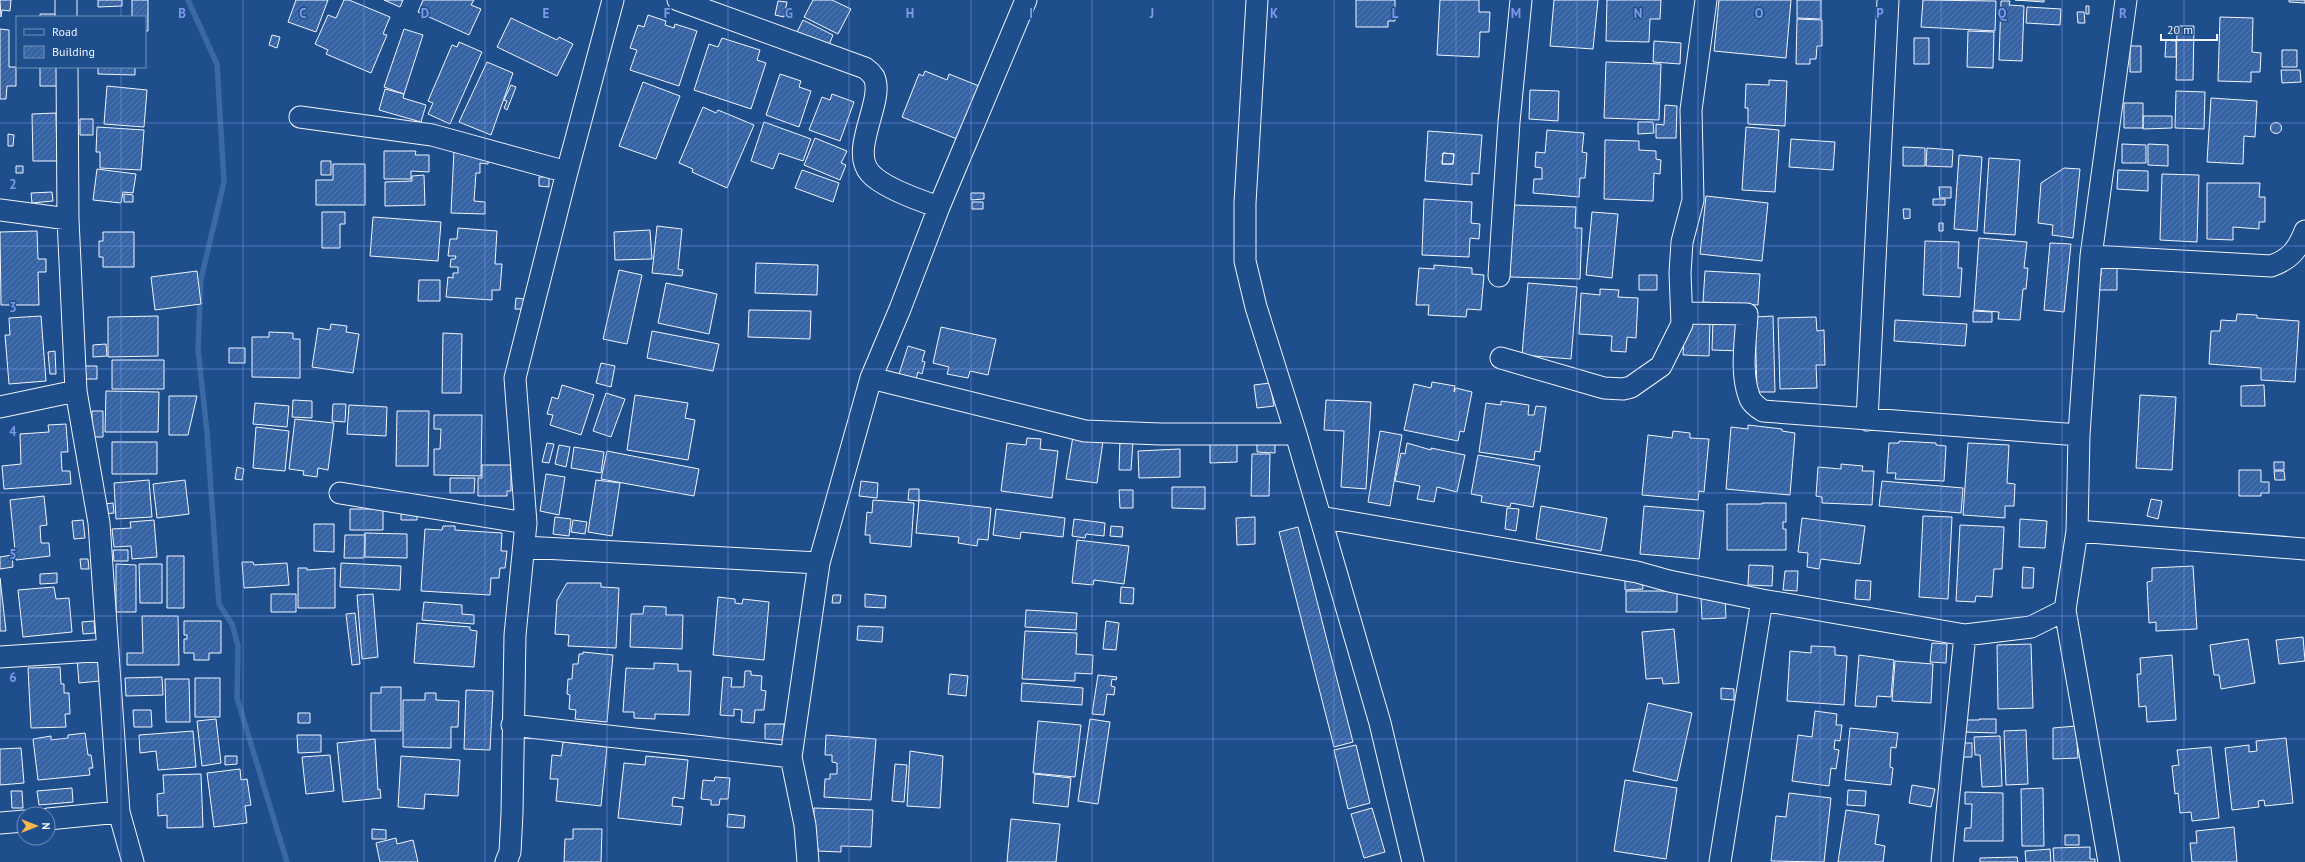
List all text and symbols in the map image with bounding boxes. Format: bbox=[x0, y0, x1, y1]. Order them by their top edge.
text: B bbox=[178, 5, 186, 22]
text: C bbox=[299, 5, 307, 22]
text: D bbox=[421, 5, 429, 22]
text: E bbox=[543, 5, 550, 22]
text: F bbox=[664, 5, 671, 22]
text: G bbox=[785, 5, 793, 22]
text: H bbox=[906, 5, 914, 22]
text: I bbox=[1029, 5, 1033, 22]
text: J bbox=[1149, 5, 1154, 22]
text: K bbox=[1270, 5, 1278, 22]
text: L bbox=[1392, 5, 1399, 22]
text: M bbox=[1511, 5, 1521, 22]
text: N bbox=[1634, 5, 1642, 22]
text: O bbox=[1755, 5, 1764, 22]
text: P bbox=[1876, 5, 1884, 22]
text: Q bbox=[1998, 5, 2008, 22]
text: R bbox=[2119, 5, 2127, 22]
legend bbox=[16, 16, 146, 68]
scale bar bbox=[2161, 16, 2217, 42]
text: 20 m bbox=[2167, 22, 2193, 37]
text: Road bbox=[52, 24, 77, 39]
text: Building bbox=[52, 44, 95, 59]
text: 2 bbox=[9, 176, 17, 193]
text: 3 bbox=[9, 299, 17, 316]
text: 4 bbox=[9, 423, 17, 440]
text: 5 bbox=[9, 546, 17, 563]
text: 6 bbox=[9, 669, 17, 686]
north arrow bbox=[16, 806, 56, 846]
text: N bbox=[39, 822, 53, 830]

